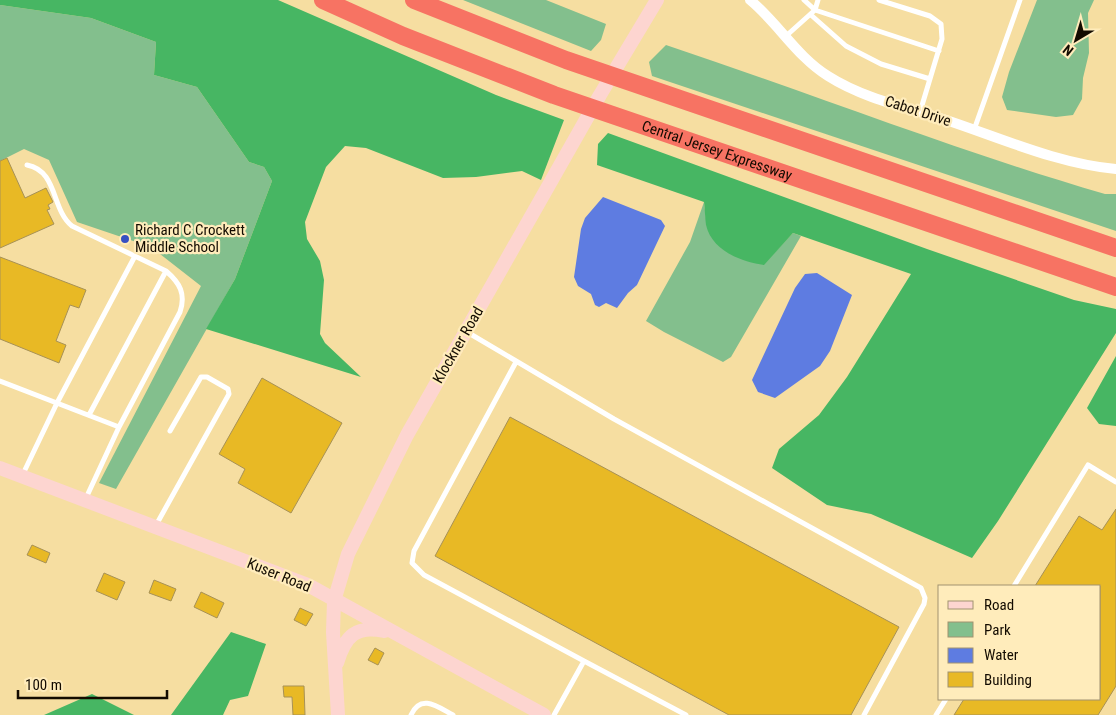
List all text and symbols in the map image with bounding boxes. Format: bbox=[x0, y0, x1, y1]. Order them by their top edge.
north arrow bbox=[1051, 15, 1101, 65]
text: N bbox=[1060, 41, 1076, 59]
street label: Cabot Drive bbox=[883, 92, 953, 130]
street label: Central Jersey Expressway bbox=[639, 117, 794, 185]
place label: Richard C Crockett Middle School bbox=[135, 221, 245, 256]
marker: Richard C Crockett Middle School bbox=[119, 233, 131, 245]
street label: Klockner Road bbox=[429, 304, 487, 386]
street label: Kuser Road bbox=[244, 554, 314, 596]
legend bbox=[938, 585, 1101, 700]
text: Road bbox=[984, 596, 1014, 614]
text: Park bbox=[984, 621, 1011, 639]
text: Water bbox=[984, 646, 1019, 664]
scale bar bbox=[18, 668, 166, 700]
text: Building bbox=[984, 671, 1032, 689]
text: 100 m bbox=[25, 676, 62, 694]

